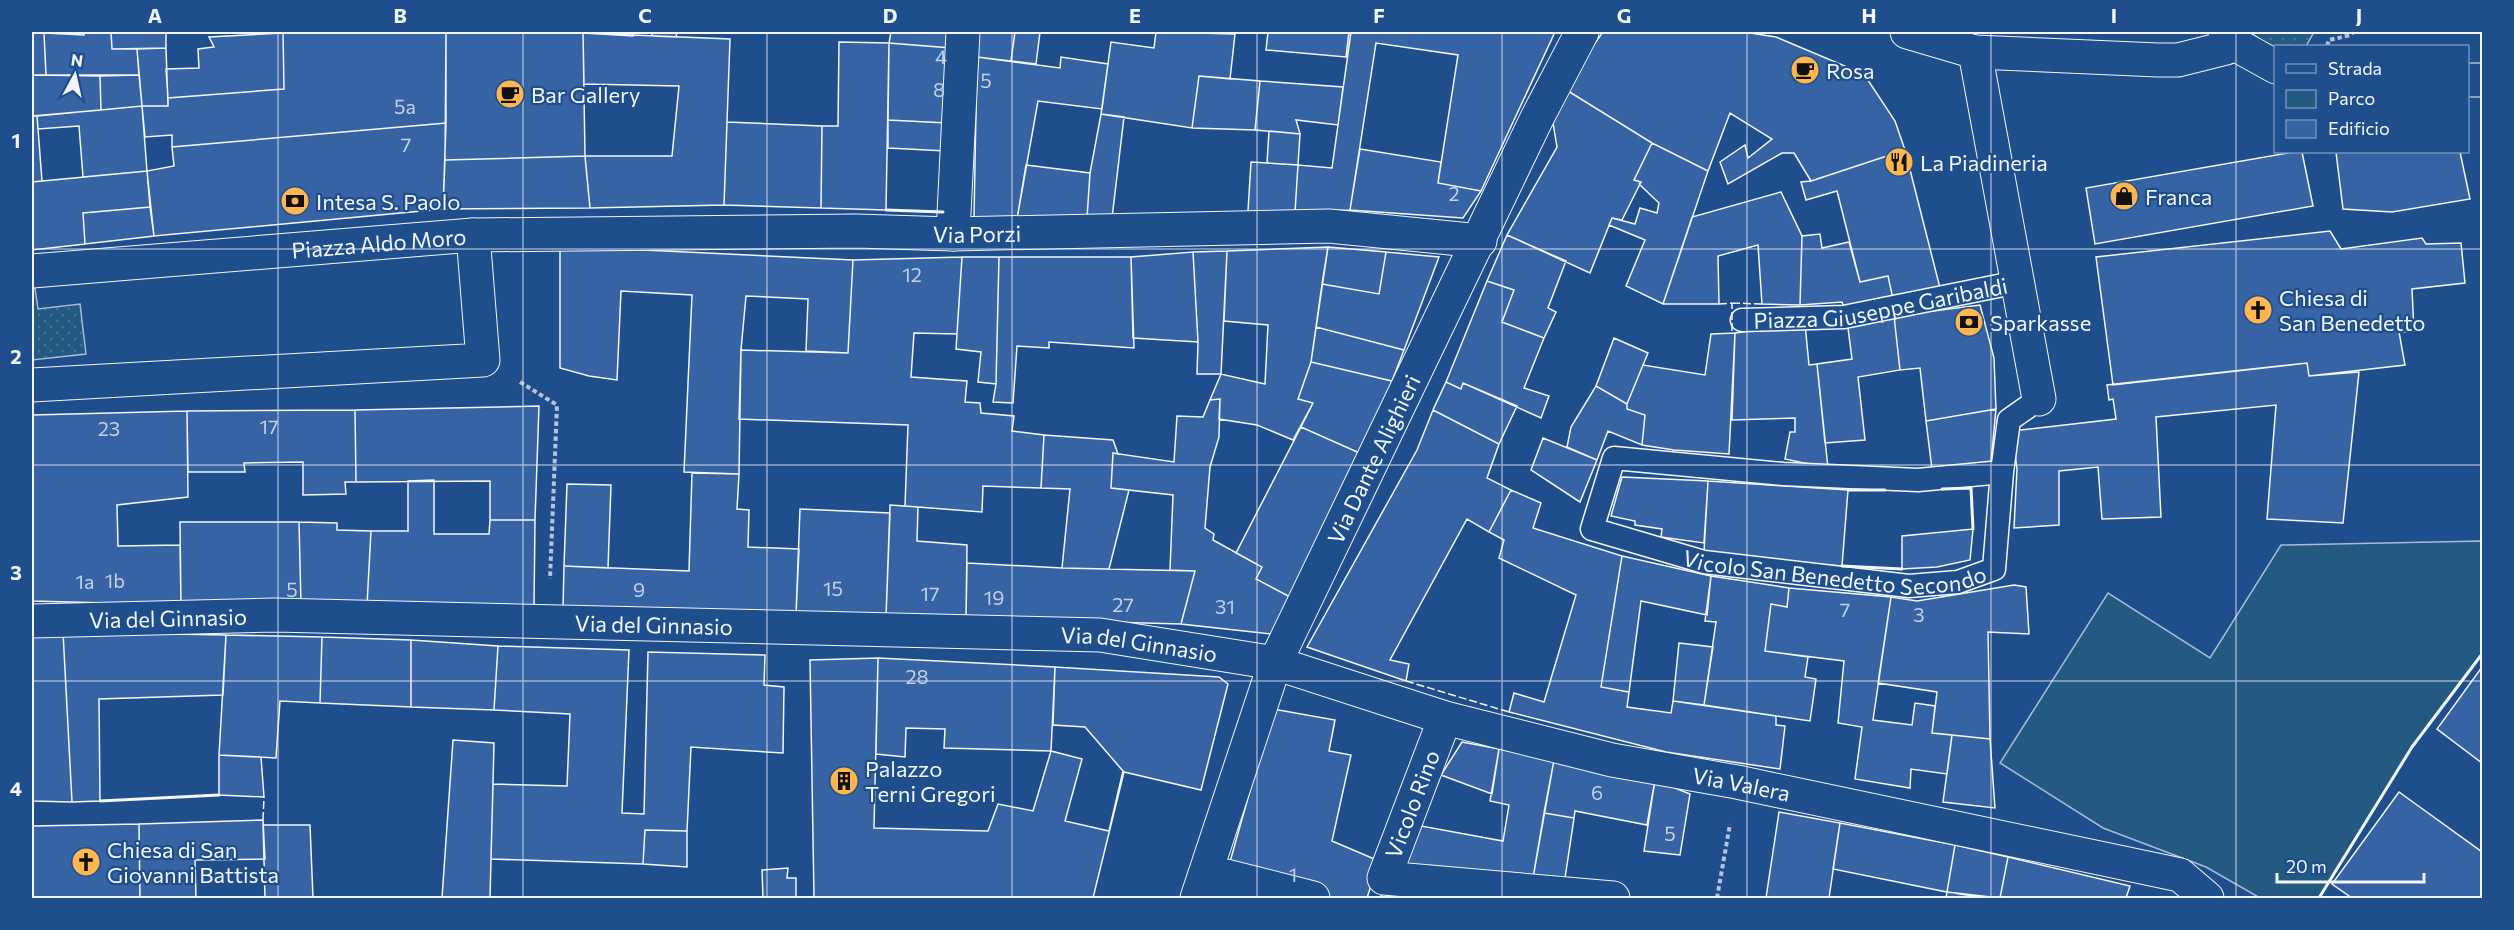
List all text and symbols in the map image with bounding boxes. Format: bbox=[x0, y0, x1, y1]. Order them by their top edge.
text: A bbox=[148, 3, 162, 27]
text: B bbox=[393, 3, 407, 27]
text: C bbox=[638, 3, 652, 27]
text: D bbox=[883, 3, 897, 27]
text: E bbox=[1129, 3, 1141, 27]
text: F bbox=[1373, 3, 1385, 27]
text: G bbox=[1617, 3, 1631, 27]
text: H bbox=[1862, 3, 1877, 27]
text: I bbox=[2111, 3, 2117, 27]
text: J bbox=[2356, 3, 2362, 27]
house number: 4 bbox=[935, 44, 947, 68]
north arrow bbox=[45, 45, 105, 105]
legend bbox=[2274, 45, 2469, 153]
text: N bbox=[70, 49, 84, 70]
cafe icon: Rosa bbox=[1789, 54, 1821, 86]
place label: Rosa bbox=[1826, 57, 1874, 84]
text: Strada bbox=[2328, 57, 2382, 79]
house number: 5 bbox=[980, 68, 992, 92]
house number: 8 bbox=[933, 77, 945, 101]
cafe icon: Bar Gallery bbox=[494, 78, 526, 110]
place label: Bar Gallery bbox=[531, 81, 640, 108]
text: Parco bbox=[2328, 87, 2375, 109]
house number: 5a bbox=[394, 94, 416, 118]
text: Edificio bbox=[2328, 117, 2390, 139]
text: 1 bbox=[11, 128, 21, 152]
house number: 7 bbox=[401, 132, 411, 156]
restaurant icon: La Piadineria bbox=[1883, 146, 1915, 178]
place label: La Piadineria bbox=[1920, 149, 2048, 176]
shop icon: Franca bbox=[2108, 180, 2140, 212]
house number: 2 bbox=[1448, 181, 1460, 205]
place label: Franca bbox=[2145, 183, 2212, 210]
bank icon: Intesa S. Paolo bbox=[279, 185, 311, 217]
place label: Intesa S. Paolo bbox=[316, 188, 460, 215]
street label: Via Porzi bbox=[932, 219, 1021, 248]
street label: Piazza Aldo Moro bbox=[290, 222, 467, 263]
house number: 12 bbox=[902, 262, 922, 286]
street label: Piazza Giuseppe Garibaldi bbox=[1753, 271, 2010, 333]
place label: Chiesa di San Benedetto bbox=[2279, 284, 2425, 336]
church icon: Chiesa di San Benedetto bbox=[2242, 294, 2274, 326]
bank icon: Sparkasse bbox=[1953, 306, 1985, 338]
place label: Sparkasse bbox=[1990, 309, 2091, 336]
text: 2 bbox=[10, 344, 22, 368]
street label: Via Dante Alighieri bbox=[1321, 370, 1425, 548]
house number: 17 bbox=[259, 414, 279, 438]
house number: 23 bbox=[98, 416, 120, 440]
street label: Vicolo San Benedetto Secondo bbox=[1680, 543, 1990, 600]
text: 3 bbox=[10, 560, 22, 584]
house number: 1b bbox=[105, 568, 125, 592]
house number: 1a bbox=[75, 569, 95, 593]
house number: 15 bbox=[823, 576, 843, 600]
house number: 5 bbox=[286, 577, 298, 601]
house number: 9 bbox=[633, 577, 645, 601]
house number: 17 bbox=[920, 581, 940, 605]
house number: 19 bbox=[984, 585, 1004, 609]
house number: 27 bbox=[1112, 592, 1134, 616]
house number: 31 bbox=[1215, 594, 1235, 618]
house number: 7 bbox=[1840, 597, 1850, 621]
street label: Via del Ginnasio bbox=[89, 602, 247, 633]
house number: 3 bbox=[1913, 602, 1925, 626]
street label: Via del Ginnasio bbox=[575, 609, 733, 640]
street label: Via del Ginnasio bbox=[1060, 621, 1219, 667]
house number: 28 bbox=[905, 664, 929, 688]
street label: Vicolo Rino bbox=[1379, 746, 1445, 862]
place label: Palazzo Terni Gregori bbox=[865, 755, 996, 807]
street label: Via Valera bbox=[1690, 761, 1793, 806]
building icon: Palazzo Terni Gregori bbox=[828, 765, 860, 797]
text: 4 bbox=[10, 776, 22, 800]
house number: 6 bbox=[1591, 780, 1603, 804]
house number: 5 bbox=[1664, 821, 1676, 845]
place label: Chiesa di San Giovanni Battista bbox=[107, 836, 279, 888]
church icon: Chiesa di San Giovanni Battista bbox=[70, 846, 102, 878]
scale bar bbox=[2277, 846, 2424, 884]
text: 20 m bbox=[2286, 855, 2327, 877]
house number: 1 bbox=[1289, 862, 1297, 886]

